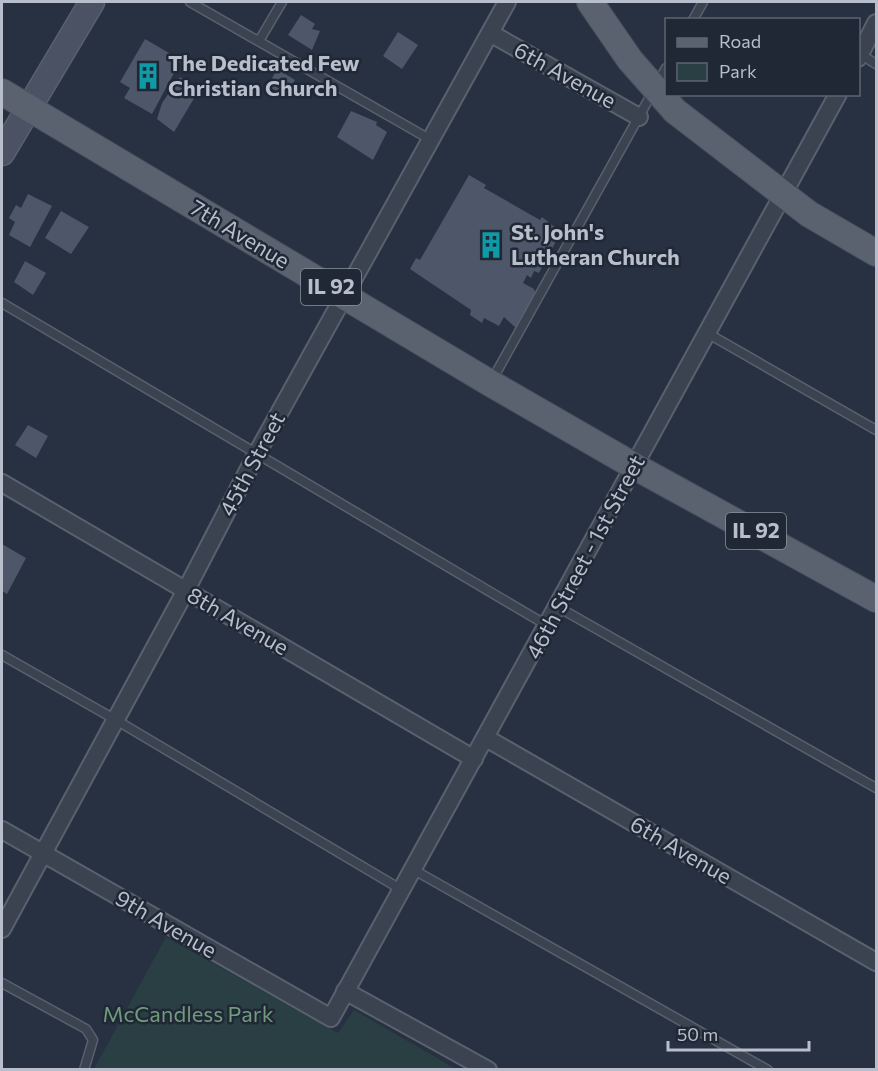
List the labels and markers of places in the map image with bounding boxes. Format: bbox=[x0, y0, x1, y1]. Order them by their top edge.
place label: The Dedicated Few Christian Church bbox=[168, 49, 360, 101]
building icon: The Dedicated Few Christian Church bbox=[133, 61, 163, 91]
place label: St. John's Lutheran Church bbox=[511, 218, 680, 270]
building icon: St. John's Lutheran Church bbox=[476, 230, 506, 260]

